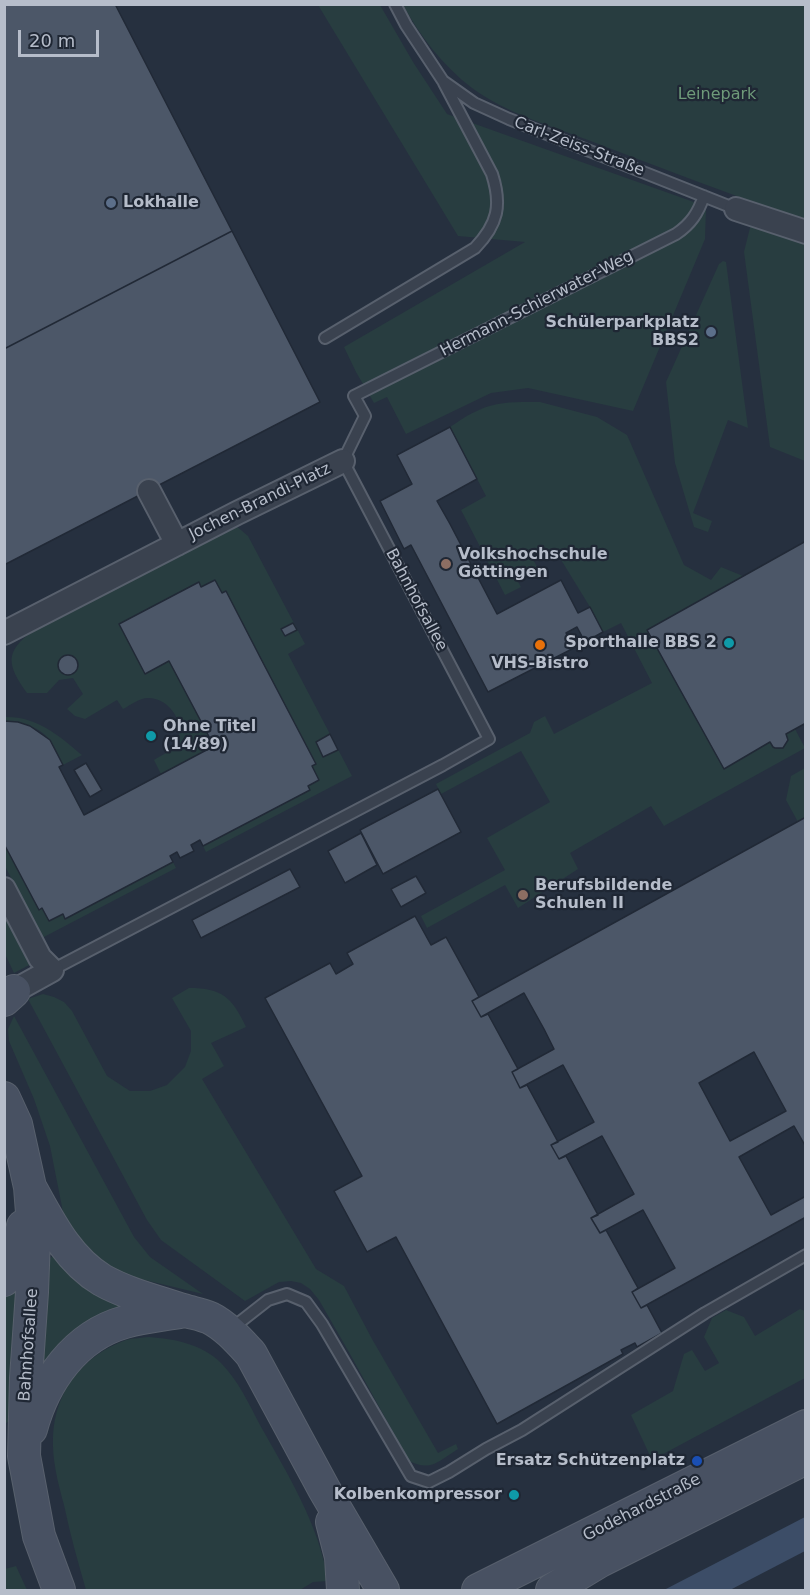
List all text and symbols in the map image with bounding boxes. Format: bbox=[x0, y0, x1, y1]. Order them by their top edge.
scale bar bbox=[21, 18, 102, 56]
text: 20 m bbox=[29, 30, 75, 51]
park label: Leinepark bbox=[678, 85, 756, 105]
street label: Carl-Zeiss-Straße bbox=[511, 113, 647, 181]
place label: Lokhalle bbox=[123, 193, 199, 213]
marker: Lokhalle bbox=[104, 196, 118, 210]
street label: Hermann-Schierwater-Weg bbox=[437, 247, 637, 361]
place label: Schülerparkplatz BBS2 bbox=[546, 313, 699, 351]
marker: Schülerparkplatz BBS2 bbox=[704, 325, 718, 339]
street label: Jochen-Brandi-Platz bbox=[186, 459, 334, 545]
street label: Bahnhofsallee bbox=[381, 545, 451, 655]
place label: Volkshochschule Göttingen bbox=[458, 545, 608, 583]
marker: Volkshochschule Göttingen bbox=[439, 557, 453, 571]
place label: Sporthalle BBS 2 bbox=[565, 633, 717, 653]
marker: Sporthalle BBS 2 bbox=[722, 636, 736, 650]
marker: VHS-Bistro bbox=[533, 638, 547, 652]
place label: VHS-Bistro bbox=[491, 654, 589, 674]
place label: Ohne Titel (14/89) bbox=[163, 717, 256, 755]
marker: Ohne Titel (14/89) bbox=[144, 729, 158, 743]
place label: Berufsbildende Schulen II bbox=[535, 876, 672, 914]
marker: Berufsbildende Schulen II bbox=[516, 888, 530, 902]
street label: Bahnhofsallee bbox=[15, 1288, 43, 1402]
place label: Ersatz Schützenplatz bbox=[496, 1451, 685, 1471]
marker: Ersatz Schützenplatz bbox=[690, 1454, 704, 1468]
street label: Godehardstraße bbox=[580, 1470, 704, 1546]
place label: Kolbenkompressor bbox=[334, 1485, 502, 1505]
marker: Kolbenkompressor bbox=[507, 1488, 521, 1502]

